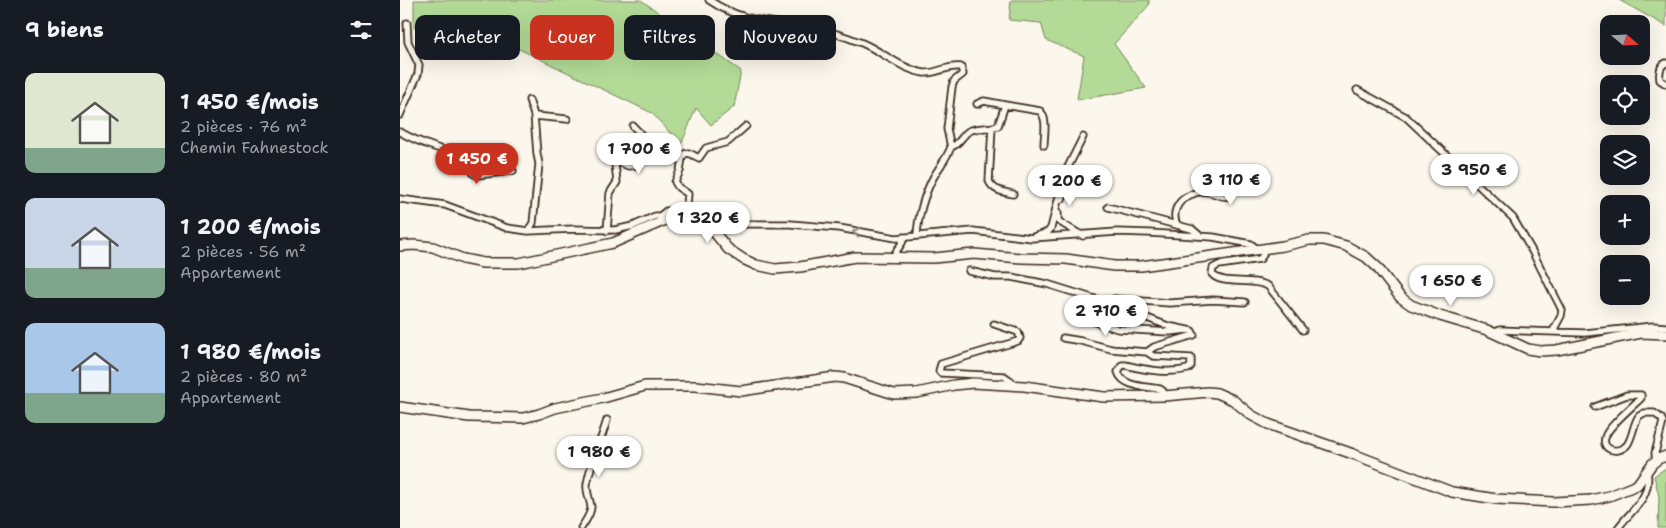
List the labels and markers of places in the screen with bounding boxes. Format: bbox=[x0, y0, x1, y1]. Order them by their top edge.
pin: 1 700 € bbox=[593, 132, 685, 175]
pin: 1 450 € bbox=[431, 142, 523, 185]
pin: 3 950 € bbox=[1428, 154, 1520, 196]
pin: 1 200 € bbox=[1024, 164, 1116, 207]
pin: 3 110 € bbox=[1185, 164, 1277, 206]
pin: 1 320 € bbox=[662, 202, 754, 244]
pin: 1 650 € bbox=[1405, 264, 1497, 307]
pin: 2 710 € bbox=[1060, 294, 1152, 337]
pin: 1 980 € bbox=[553, 436, 645, 478]

